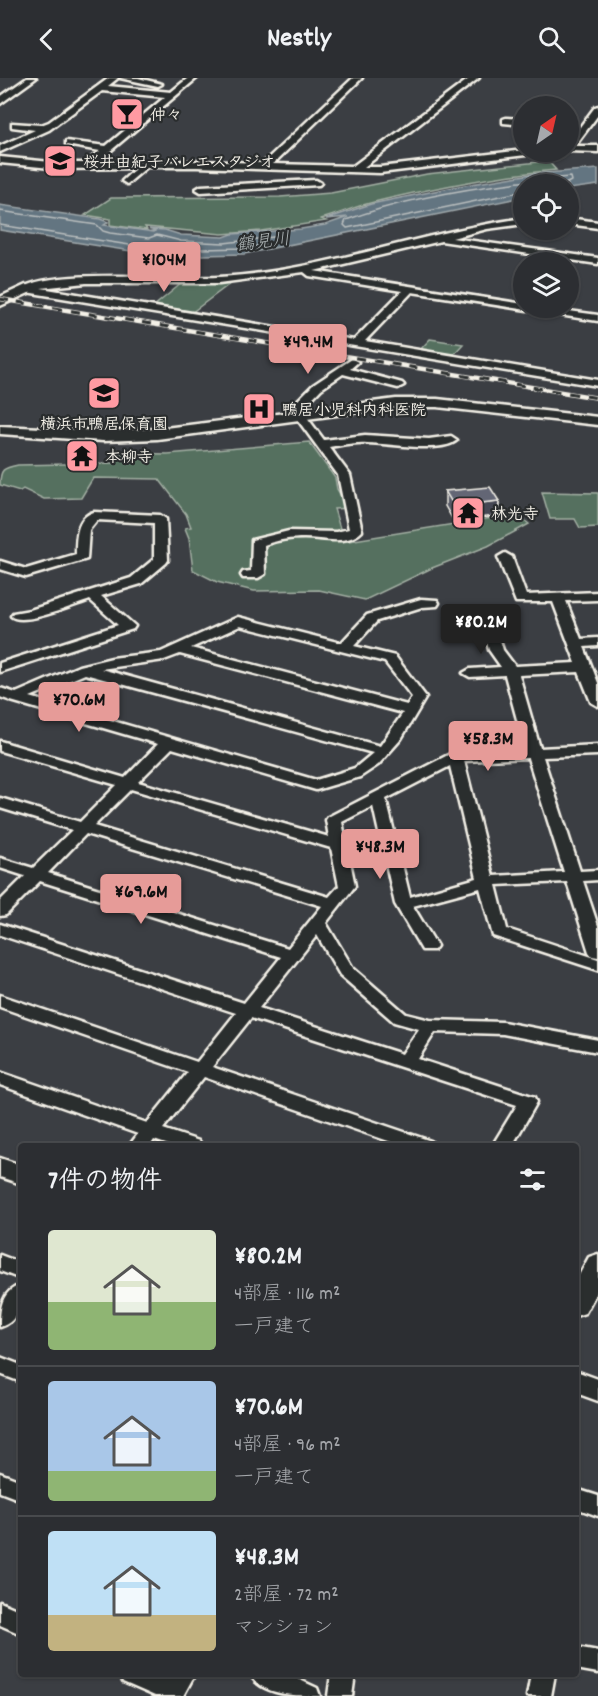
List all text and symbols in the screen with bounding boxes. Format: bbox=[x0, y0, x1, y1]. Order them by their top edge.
text: Nestly bbox=[267, 20, 331, 59]
icon: back bbox=[30, 23, 63, 56]
icon: search bbox=[535, 23, 568, 56]
bar icon: 仲々 bbox=[109, 96, 145, 132]
north arrow bbox=[513, 96, 579, 162]
map controls bbox=[513, 96, 579, 318]
place label: 仲々 bbox=[150, 105, 182, 128]
school or university icon: 桜井由紀子バレエスタジオ bbox=[42, 143, 78, 179]
place label: 桜井由紀子バレエスタジオ bbox=[83, 152, 275, 175]
button: locate bbox=[513, 174, 579, 240]
water label: 鶴見川 bbox=[235, 228, 292, 259]
pin: ¥104M bbox=[122, 242, 206, 293]
text: ¥104M bbox=[142, 247, 186, 275]
button: layers bbox=[513, 252, 579, 318]
pin: ¥49.4M bbox=[259, 324, 357, 375]
text: ¥49.4M bbox=[283, 329, 333, 357]
school or university icon: 横浜市鴨居保育園 bbox=[86, 375, 122, 411]
hospital icon: 鴨居小児科内科医院 bbox=[241, 391, 277, 427]
place label: 鴨居小児科内科医院 bbox=[282, 400, 426, 423]
place label: 横浜市鴨居保育園 bbox=[40, 414, 168, 437]
temple icon: 本柳寺 bbox=[64, 438, 100, 474]
place label: 本柳寺 bbox=[105, 447, 153, 470]
temple icon: 林光寺 bbox=[450, 495, 486, 531]
place label: 林光寺 bbox=[491, 504, 539, 527]
pin: ¥80.2M bbox=[432, 604, 530, 655]
text: ¥80.2M bbox=[455, 609, 507, 637]
pin: ¥70.6M bbox=[30, 682, 128, 733]
text: ¥70.6M bbox=[52, 687, 106, 715]
pin: ¥58.3M bbox=[439, 721, 537, 772]
text: ¥58.3M bbox=[463, 726, 513, 754]
pin: ¥48.3M bbox=[331, 829, 429, 880]
text: ¥48.3M bbox=[355, 834, 405, 862]
pin: ¥69.6M bbox=[92, 874, 190, 925]
text: ¥69.6M bbox=[114, 879, 168, 907]
icon: filters bbox=[516, 1163, 549, 1196]
text: 7件の物件 bbox=[48, 1164, 162, 1201]
text: ¥80.2M bbox=[234, 1239, 302, 1276]
icon: home bbox=[96, 1254, 168, 1326]
text: 4部屋 · 116 m² bbox=[234, 1281, 340, 1309]
text: 一戸建て bbox=[234, 1314, 314, 1342]
text: ¥70.6M bbox=[234, 1390, 303, 1427]
icon: home bbox=[96, 1405, 168, 1477]
text: 4部屋 · 96 m² bbox=[234, 1432, 341, 1460]
text: 一戸建て bbox=[234, 1465, 314, 1493]
text: ¥48.3M bbox=[234, 1540, 299, 1577]
icon: home bbox=[96, 1555, 168, 1627]
text: 2部屋 · 72 m² bbox=[234, 1582, 338, 1610]
text: マンション bbox=[234, 1615, 333, 1643]

